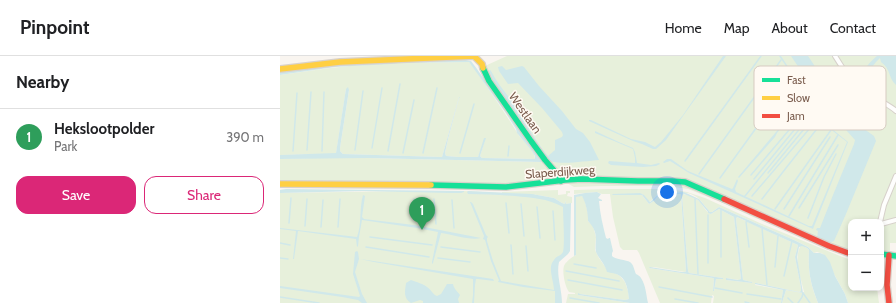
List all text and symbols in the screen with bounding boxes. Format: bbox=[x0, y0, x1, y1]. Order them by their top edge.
text: Pinpoint bbox=[20, 16, 89, 39]
text: Home bbox=[665, 19, 702, 37]
text: Map bbox=[724, 19, 749, 37]
text: About bbox=[771, 19, 808, 37]
text: Contact bbox=[830, 19, 876, 37]
legend bbox=[754, 66, 886, 130]
text: Nearby bbox=[16, 72, 69, 92]
text: Fast bbox=[787, 73, 806, 87]
street label: Westlaan bbox=[506, 89, 545, 137]
text: Slow bbox=[787, 91, 810, 105]
text: Jam bbox=[786, 109, 805, 123]
text: Hekslootpolder bbox=[54, 120, 154, 138]
text: 1 bbox=[27, 129, 31, 145]
text: 390 m bbox=[226, 129, 264, 145]
text: Park bbox=[54, 138, 77, 154]
street label: Slaperdijkweg bbox=[525, 162, 596, 181]
button: Save bbox=[16, 176, 136, 214]
button: Share bbox=[144, 176, 264, 214]
your location bbox=[657, 182, 677, 202]
pin: 1 bbox=[409, 197, 435, 230]
map controls bbox=[848, 219, 884, 291]
button: + bbox=[848, 219, 884, 255]
button: − bbox=[848, 255, 884, 291]

